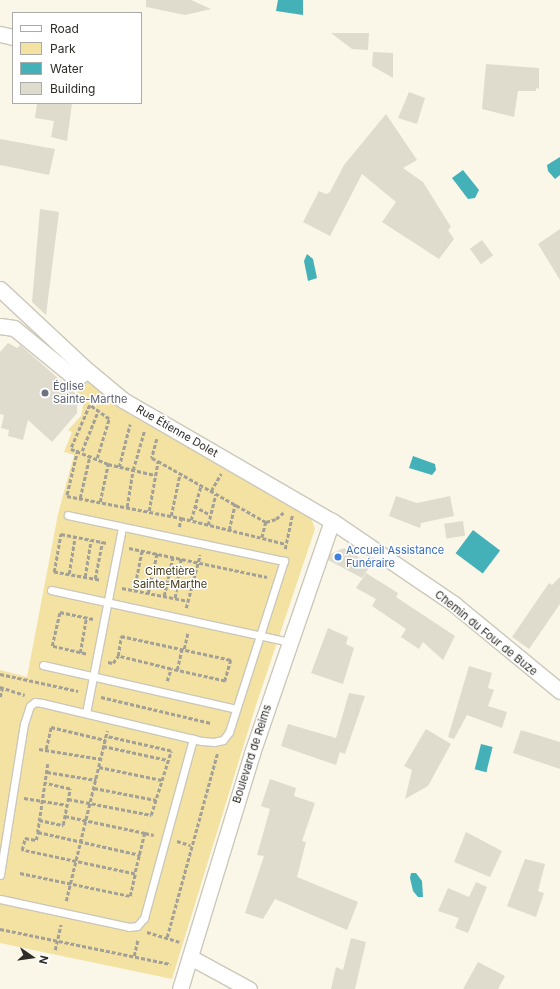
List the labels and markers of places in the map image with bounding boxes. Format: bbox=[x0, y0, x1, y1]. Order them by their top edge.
place label: Église Sainte-Marthe bbox=[53, 380, 127, 406]
marker: Église Sainte-Marthe bbox=[40, 388, 50, 398]
place label: Accueil Assistance Funéraire bbox=[346, 544, 444, 570]
marker: Accueil Assistance Funéraire bbox=[333, 552, 343, 562]

